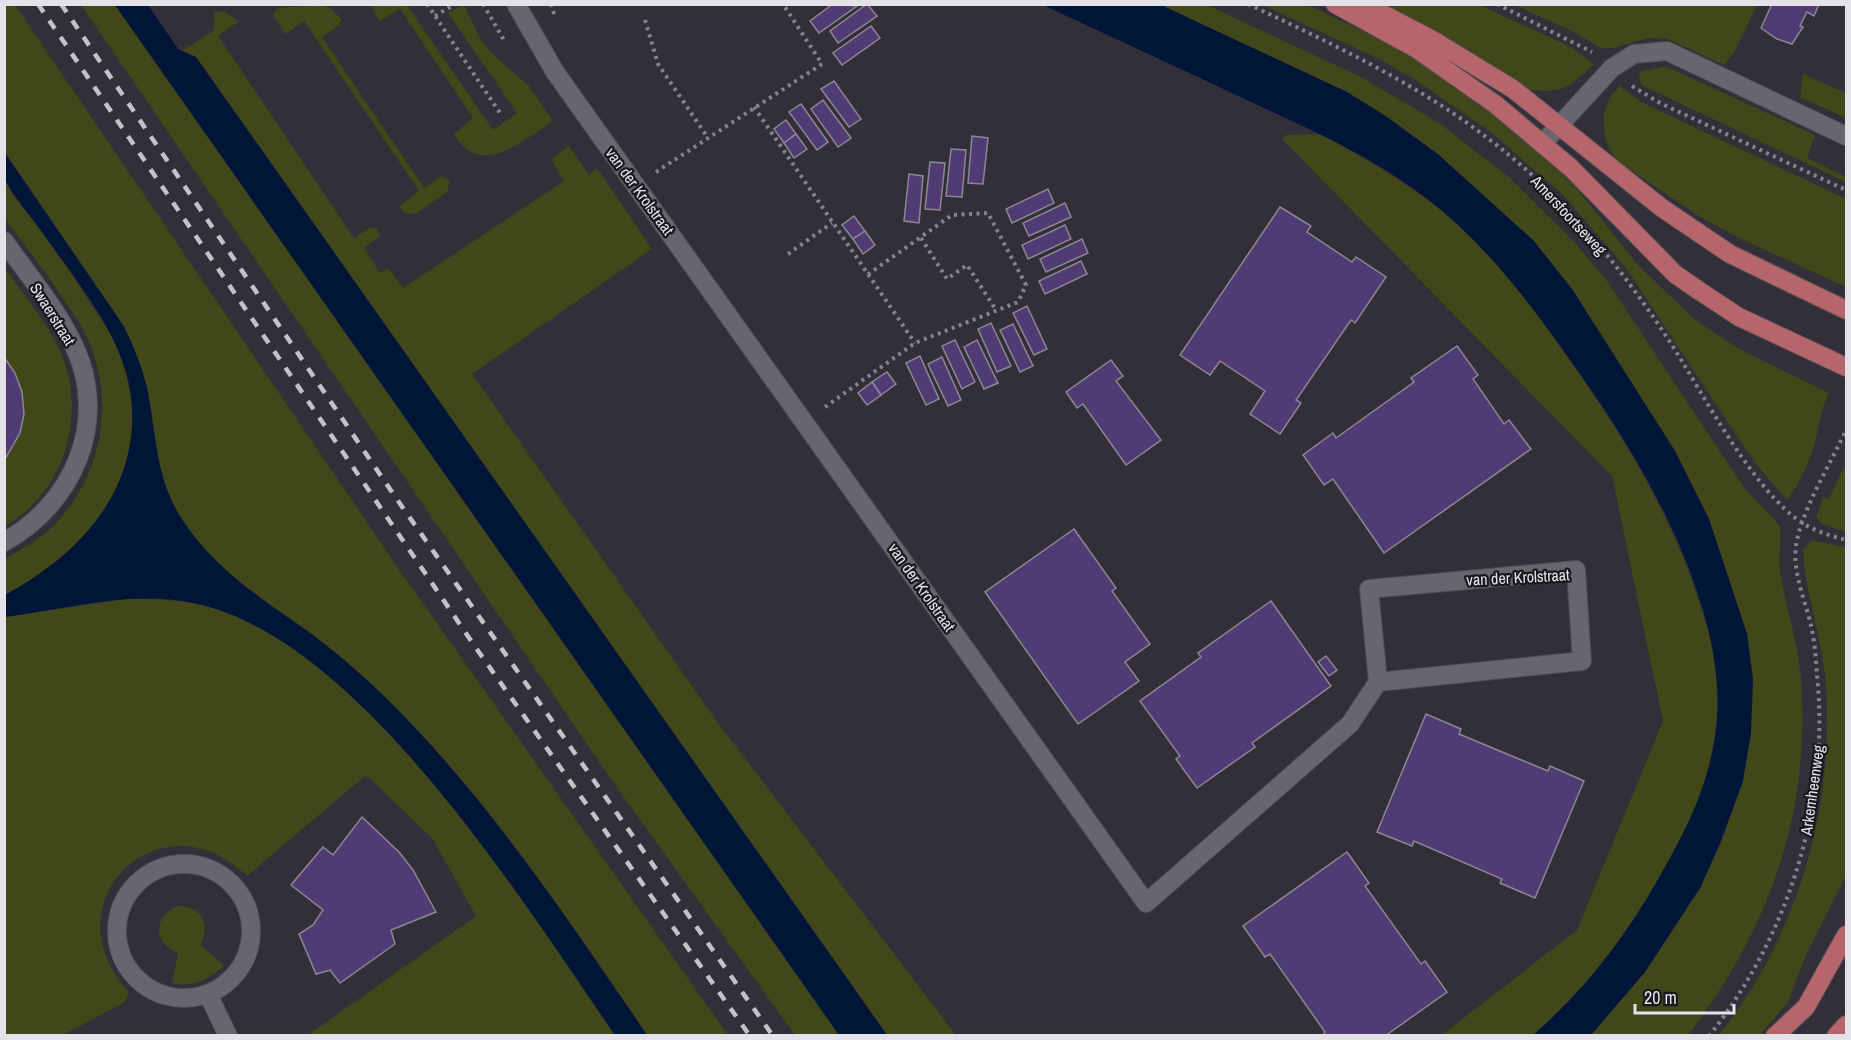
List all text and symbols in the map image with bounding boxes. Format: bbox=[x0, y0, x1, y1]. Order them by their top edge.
street label: van der Krolstraat bbox=[601, 143, 680, 240]
street label: Amersfoortseweg bbox=[1525, 169, 1612, 260]
street label: Swaerstraat bbox=[25, 278, 81, 350]
street label: van der Krolstraat bbox=[883, 538, 961, 636]
street label: van der Krolstraat bbox=[1466, 563, 1571, 591]
street label: Arkemheenweg bbox=[1795, 743, 1829, 838]
scale bar bbox=[1635, 977, 1734, 1015]
text: 20 m bbox=[1644, 985, 1677, 1010]

